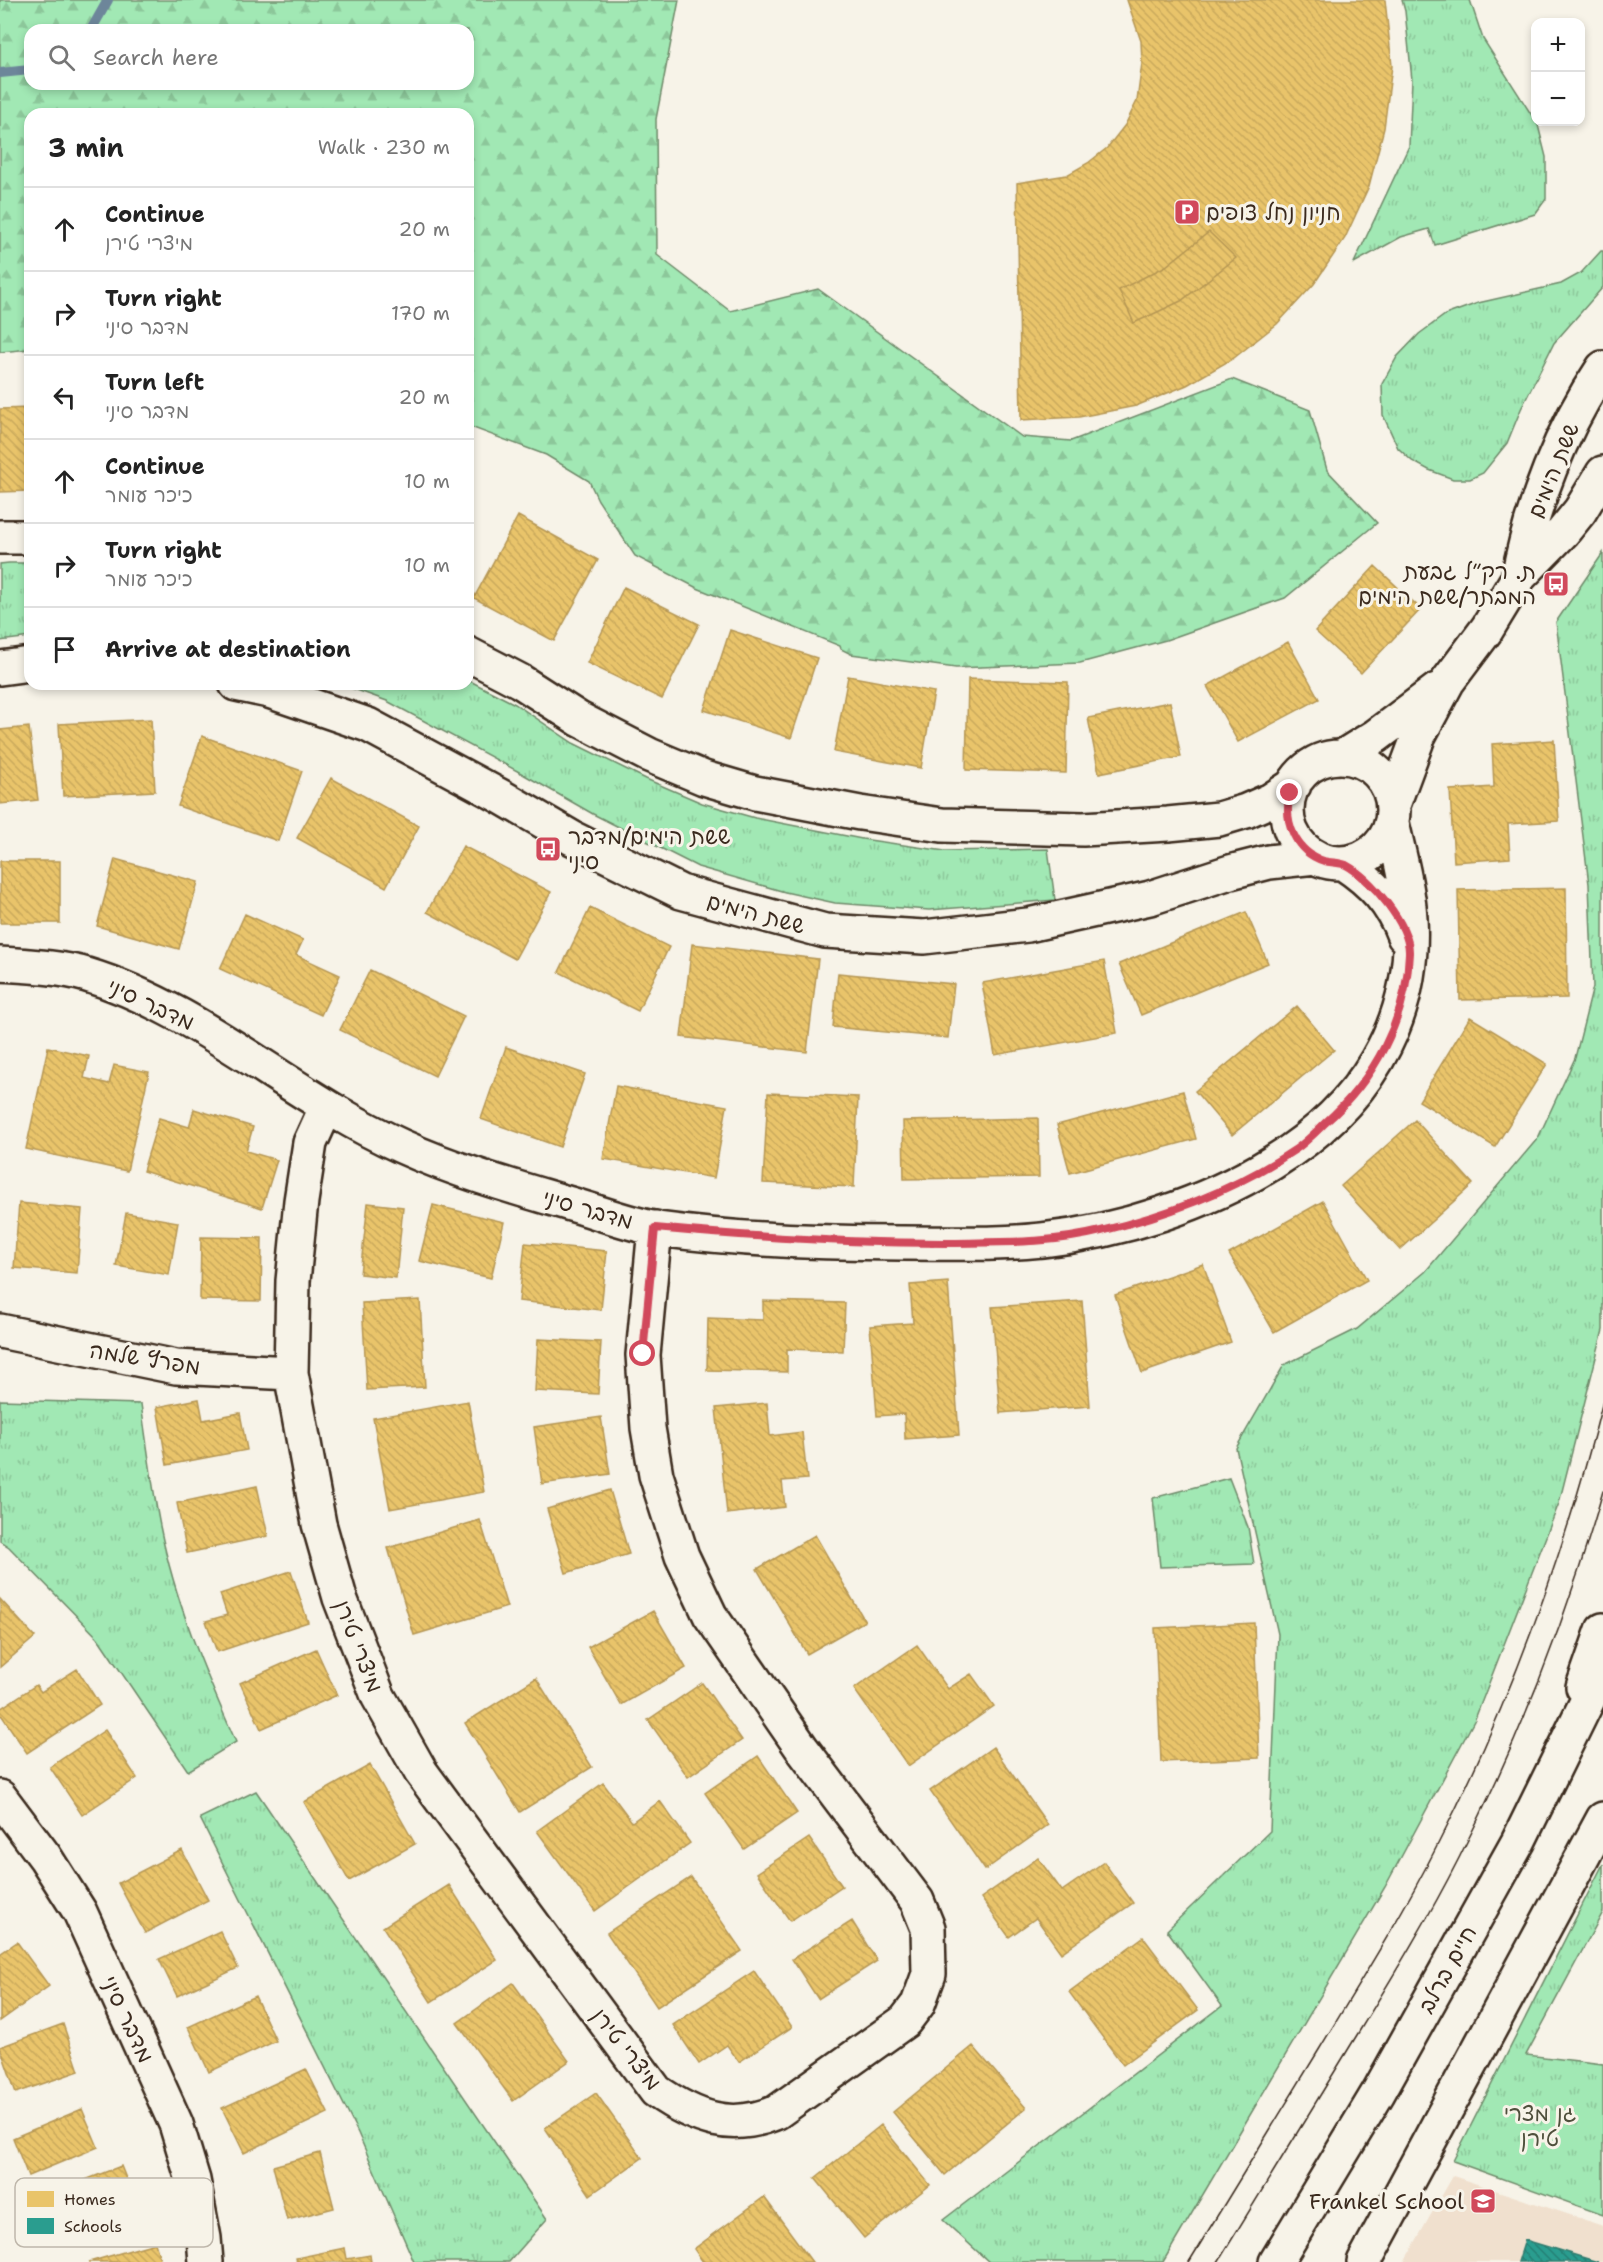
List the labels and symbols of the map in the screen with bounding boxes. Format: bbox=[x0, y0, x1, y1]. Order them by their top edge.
parking icon: חניון נחל צופים bbox=[1172, 197, 1202, 227]
place label: חניון נחל צופים bbox=[1206, 198, 1341, 227]
street label: ששת הימים bbox=[1521, 418, 1586, 522]
place label: ת. רק״ל גבעת המבתר/ששת הימים bbox=[1358, 557, 1536, 611]
bus stop icon: ת. רק״ל גבעת המבתר/ששת הימים bbox=[1541, 569, 1571, 599]
route end bbox=[1276, 779, 1302, 805]
place label: ששת הימים/מדבר סיני bbox=[568, 822, 731, 876]
bus stop icon: ששת הימים/מדבר סיני bbox=[533, 834, 563, 864]
street label: ששת הימים bbox=[704, 886, 808, 941]
street label: מדבר סיני bbox=[103, 972, 199, 1037]
street label: מדבר סיני bbox=[539, 1183, 636, 1236]
street label: מפרץ שלמה bbox=[87, 1335, 202, 1382]
route start bbox=[629, 1340, 655, 1366]
street label: מיצרי טירן bbox=[328, 1596, 389, 1697]
street label: חיים ברלב bbox=[1412, 1920, 1483, 2018]
street label: מדבר סיני bbox=[95, 1971, 160, 2067]
street label: מיצרי טירן bbox=[585, 2002, 668, 2096]
park label: גן מצרי טירן bbox=[1504, 2099, 1576, 2153]
legend bbox=[15, 2178, 213, 2247]
school or university icon: Frankel School bbox=[1468, 2186, 1498, 2216]
place label: Frankel School bbox=[1309, 2187, 1464, 2216]
text: Homes bbox=[64, 2189, 116, 2210]
text: Schools bbox=[64, 2216, 122, 2237]

